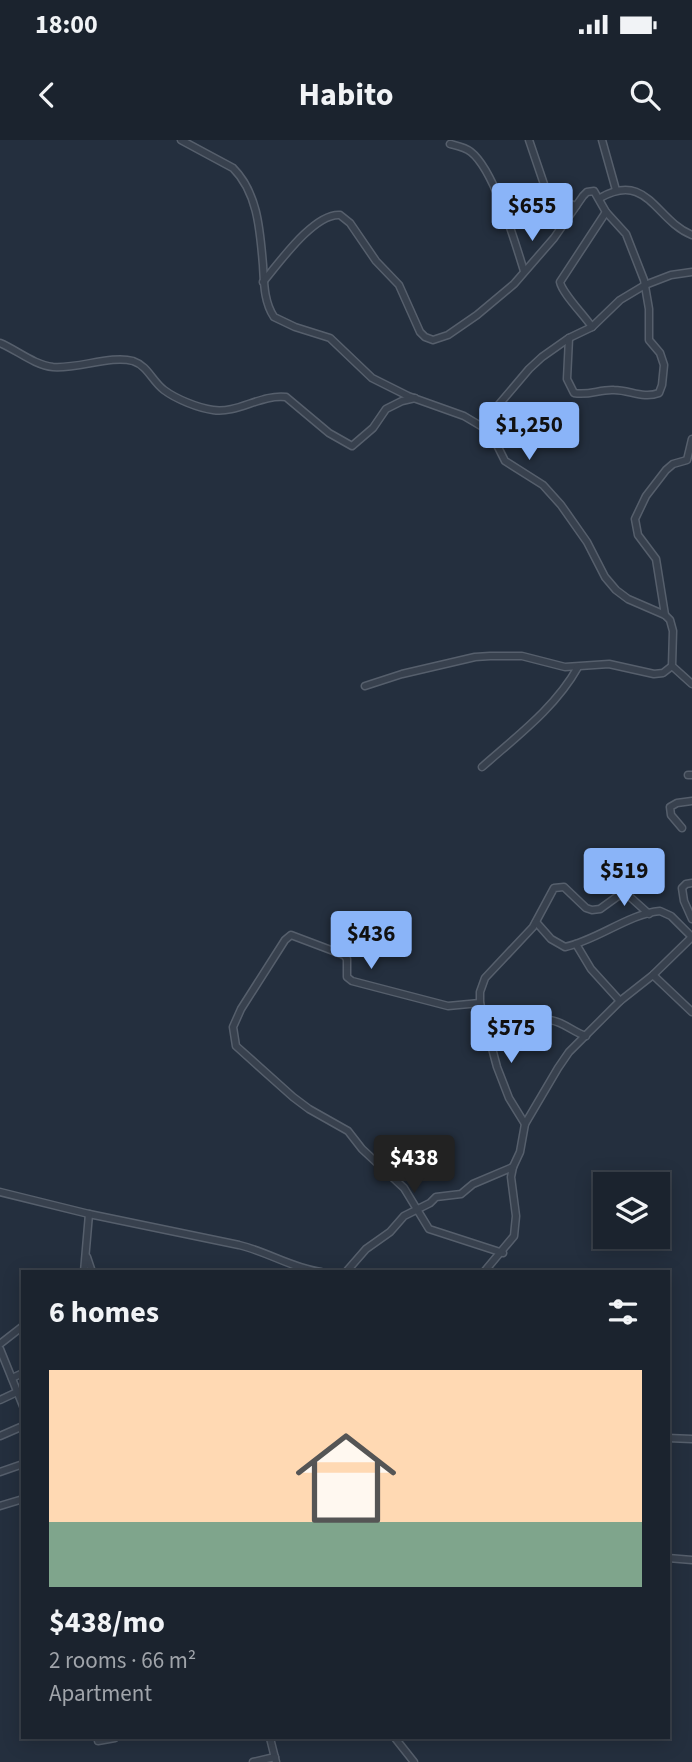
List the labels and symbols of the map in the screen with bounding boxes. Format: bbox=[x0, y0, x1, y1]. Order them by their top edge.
pin: $655 bbox=[491, 183, 573, 243]
pin: $1,250 bbox=[472, 402, 586, 462]
pin: $519 bbox=[583, 848, 665, 908]
pin: $436 bbox=[330, 912, 412, 971]
pin: $575 bbox=[470, 1006, 552, 1065]
pin: $438 bbox=[373, 1136, 455, 1195]

